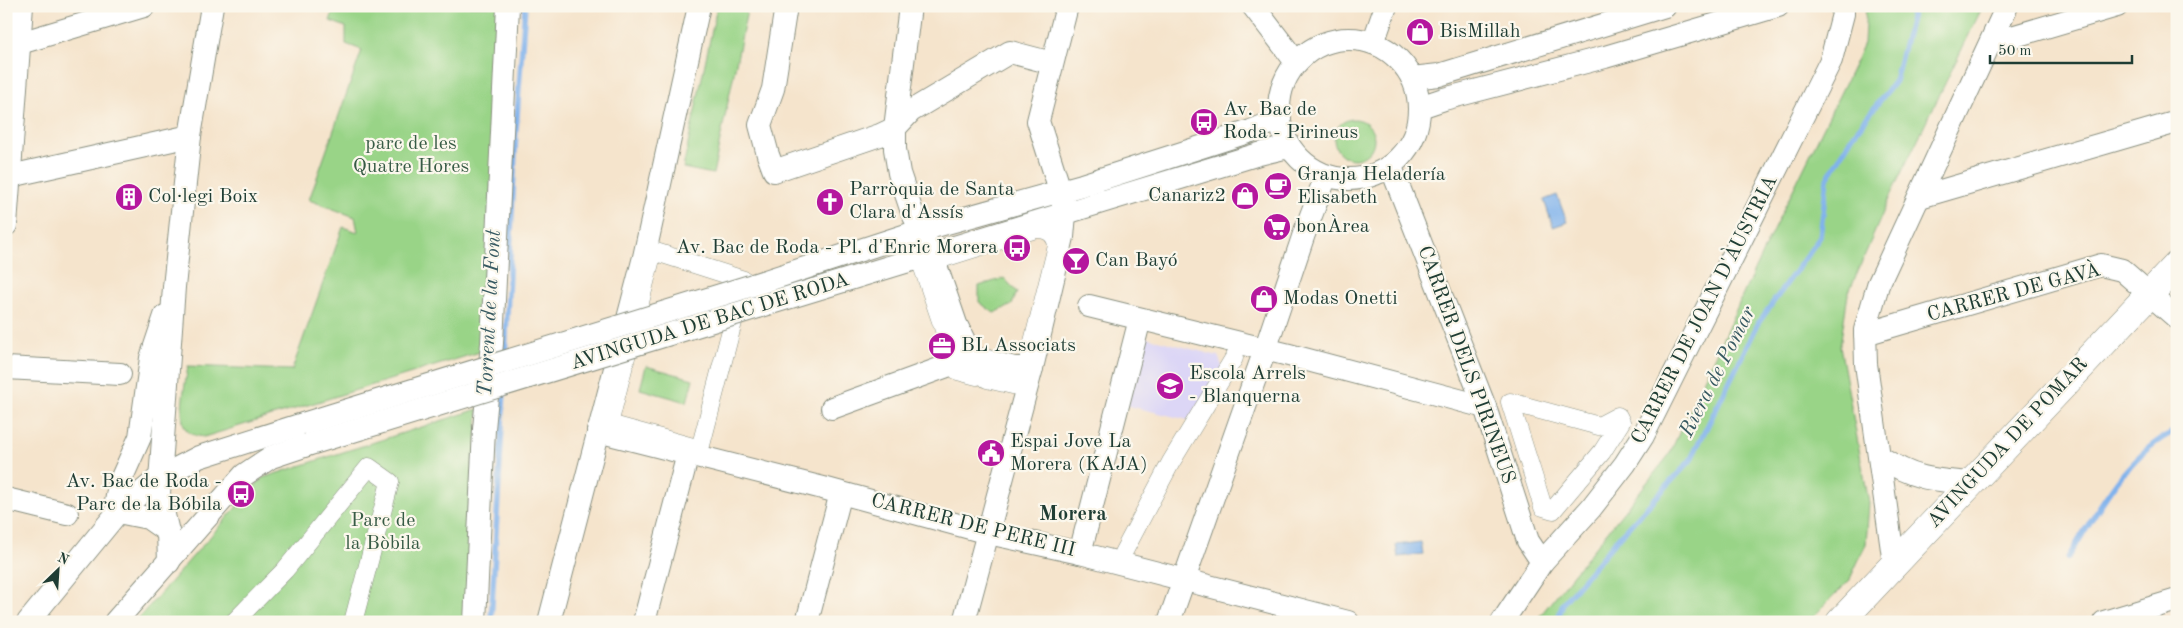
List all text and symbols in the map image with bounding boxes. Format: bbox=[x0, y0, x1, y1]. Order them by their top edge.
shop icon: BisMillah bbox=[1405, 17, 1435, 47]
place label: BisMillah bbox=[1439, 22, 1521, 42]
scale bar bbox=[1990, 32, 2133, 64]
text: 50 m bbox=[1998, 44, 2032, 59]
place label: Av. Bac de Roda - Pirineus bbox=[1223, 100, 1358, 143]
bus stop icon: Av. Bac de Roda - Pirineus bbox=[1189, 107, 1219, 137]
park label: parc de les Quatre Hores bbox=[353, 134, 469, 177]
place label: Granja Heladería Elisabeth bbox=[1297, 165, 1446, 208]
cafe icon: Granja Heladería Elisabeth bbox=[1263, 171, 1293, 201]
street label: CARRER DE JOAN D'ÀUSTRIA bbox=[1626, 171, 1782, 448]
place label: Parròquia de Santa Clara d'Assís bbox=[849, 180, 1015, 223]
shop icon: Canariz2 bbox=[1230, 181, 1260, 211]
building icon: Col·legi Boix bbox=[114, 182, 144, 212]
place label: Canariz2 bbox=[1148, 186, 1226, 206]
place label: Col·legi Boix bbox=[148, 187, 258, 207]
church icon: Parròquia de Santa Clara d'Assís bbox=[815, 187, 845, 217]
supermarket icon: bonÀrea bbox=[1262, 212, 1292, 242]
place label: bonÀrea bbox=[1296, 214, 1370, 237]
water label: Torrent de la Font bbox=[475, 229, 505, 397]
bus stop icon: Av. Bac de Roda - Pl. d'Enric Morera bbox=[1002, 233, 1032, 263]
place label: Av. Bac de Roda - Pl. d'Enric Morera bbox=[676, 238, 998, 258]
street label: CARRER DELS PIRINEUS bbox=[1414, 243, 1518, 487]
bar icon: Can Bayó bbox=[1061, 246, 1091, 276]
place label: Can Bayó bbox=[1095, 251, 1178, 271]
street label: CARRER DE GAVÀ bbox=[1924, 257, 2103, 326]
street label: AVINGUDA DE BAC DE RODA bbox=[568, 270, 852, 374]
shop icon: Modas Onetti bbox=[1249, 284, 1279, 314]
place label: Modas Onetti bbox=[1283, 289, 1398, 309]
water label: Riera de Pomar bbox=[1676, 303, 1760, 441]
office icon: BL Associats bbox=[927, 331, 957, 361]
place label: BL Associats bbox=[961, 336, 1076, 356]
street label: AVINGUDA DE POMAR bbox=[1924, 354, 2092, 532]
place label: Escola Arrels - Blanquerna bbox=[1189, 364, 1306, 407]
school or university icon: Escola Arrels - Blanquerna bbox=[1155, 371, 1185, 401]
place label: Espai Jove La Morera (KAJA) bbox=[1010, 432, 1148, 475]
public building icon: Espai Jove La Morera (KAJA) bbox=[976, 438, 1006, 468]
place label: Av. Bac de Roda - Parc de la Bóbila bbox=[65, 472, 222, 515]
bus stop icon: Av. Bac de Roda - Parc de la Bóbila bbox=[226, 479, 256, 509]
street label: CARRER DE PERE III bbox=[869, 491, 1077, 561]
district label: Morera bbox=[1039, 504, 1107, 525]
park label: Parc de la Bòbila bbox=[345, 511, 421, 554]
north arrow bbox=[32, 546, 82, 596]
text: N bbox=[55, 551, 71, 568]

